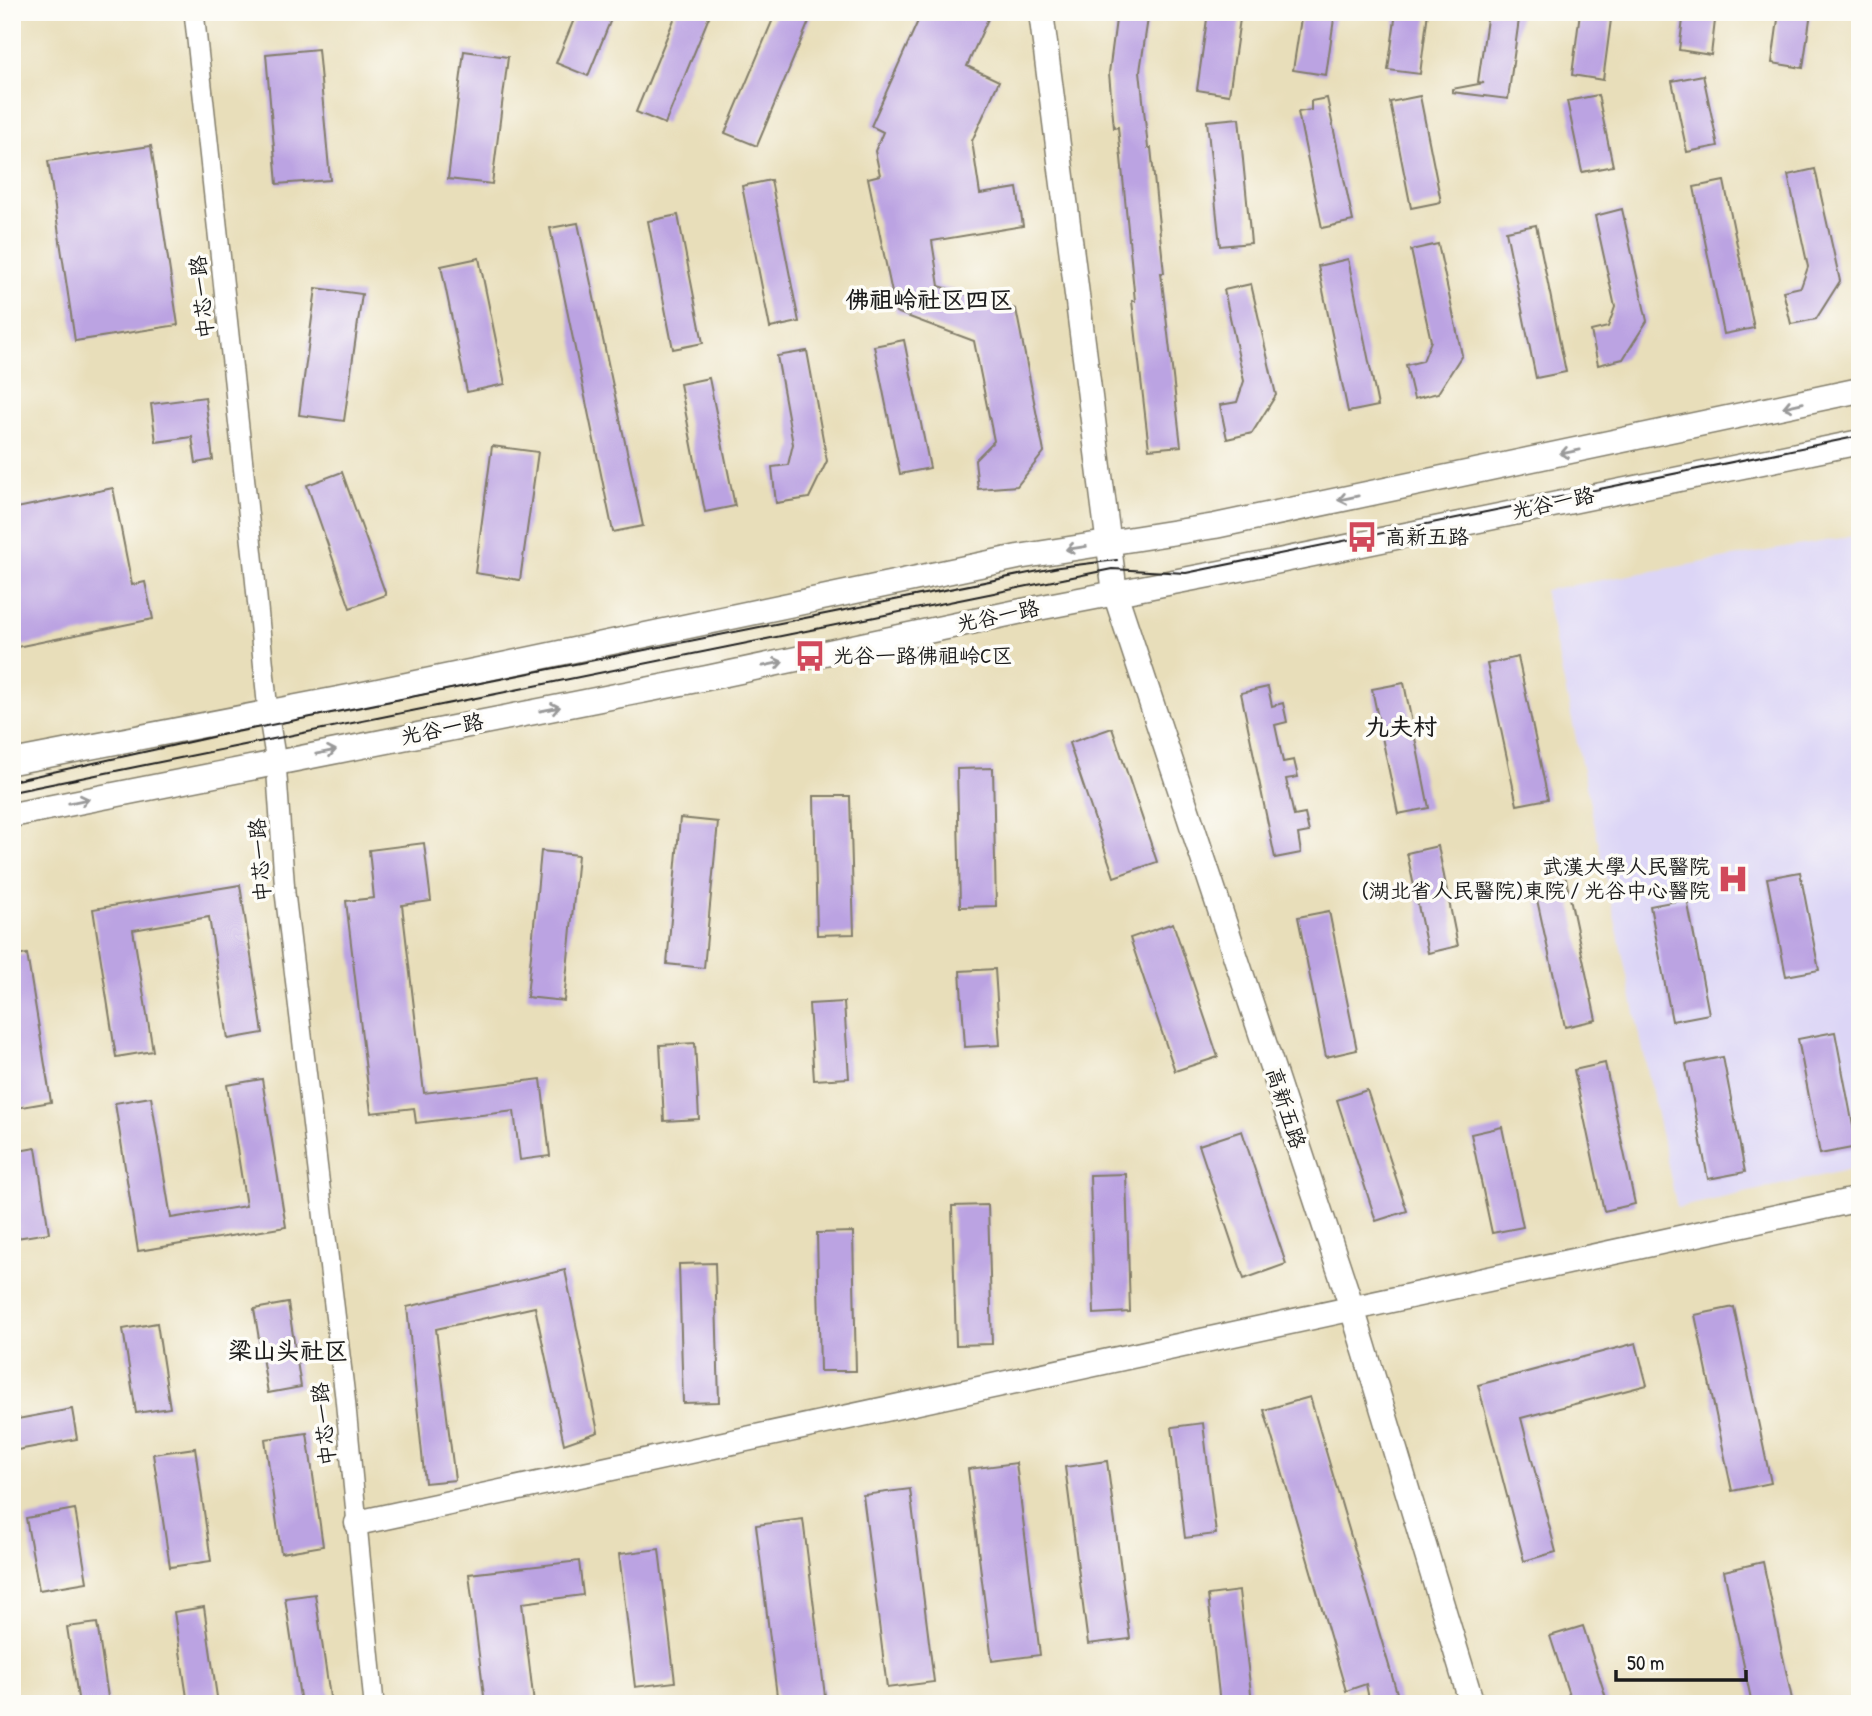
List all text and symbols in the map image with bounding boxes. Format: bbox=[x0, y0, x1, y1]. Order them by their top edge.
street label: 中芯一路 bbox=[183, 254, 220, 340]
district label: 佛祖岭社区四区 bbox=[845, 283, 1013, 315]
one-way arrow bbox=[1782, 399, 1805, 412]
one-way arrow bbox=[1559, 445, 1582, 459]
street label: 光谷一路 bbox=[1509, 480, 1597, 525]
one-way arrow bbox=[1337, 491, 1360, 505]
bus stop icon: 高新五路 bbox=[1345, 520, 1379, 554]
place label: 高新五路 bbox=[1385, 522, 1469, 551]
one-way arrow bbox=[1065, 542, 1088, 555]
street label: 光谷一路 bbox=[954, 593, 1042, 638]
bus stop icon: 光谷一路佛祖岭C区 bbox=[793, 639, 827, 673]
place label: 光谷一路佛祖岭C区 bbox=[833, 641, 1013, 670]
one-way arrow bbox=[761, 656, 784, 670]
one-way arrow bbox=[538, 701, 560, 715]
street label: 光谷一路 bbox=[398, 706, 486, 751]
district label: 九夫村 bbox=[1365, 710, 1437, 742]
one-way arrow bbox=[314, 745, 337, 758]
one-way arrow bbox=[67, 794, 90, 808]
street label: 中芯一路 bbox=[242, 817, 277, 903]
place label: 武漢大學人民醫院 (湖北省人民醫院)東院 / 光谷中心醫院 bbox=[1362, 852, 1710, 905]
hospital icon: 武漢大學人民醫院 (湖北省人民醫院)東院 / 光谷中心醫院 bbox=[1716, 862, 1750, 896]
street label: 高新五路 bbox=[1260, 1063, 1313, 1152]
district label: 梁山头社区 bbox=[228, 1334, 348, 1366]
street label: 中芯一路 bbox=[305, 1381, 342, 1467]
scale bar bbox=[1616, 1639, 1746, 1683]
text: 50 m bbox=[1627, 1648, 1664, 1677]

